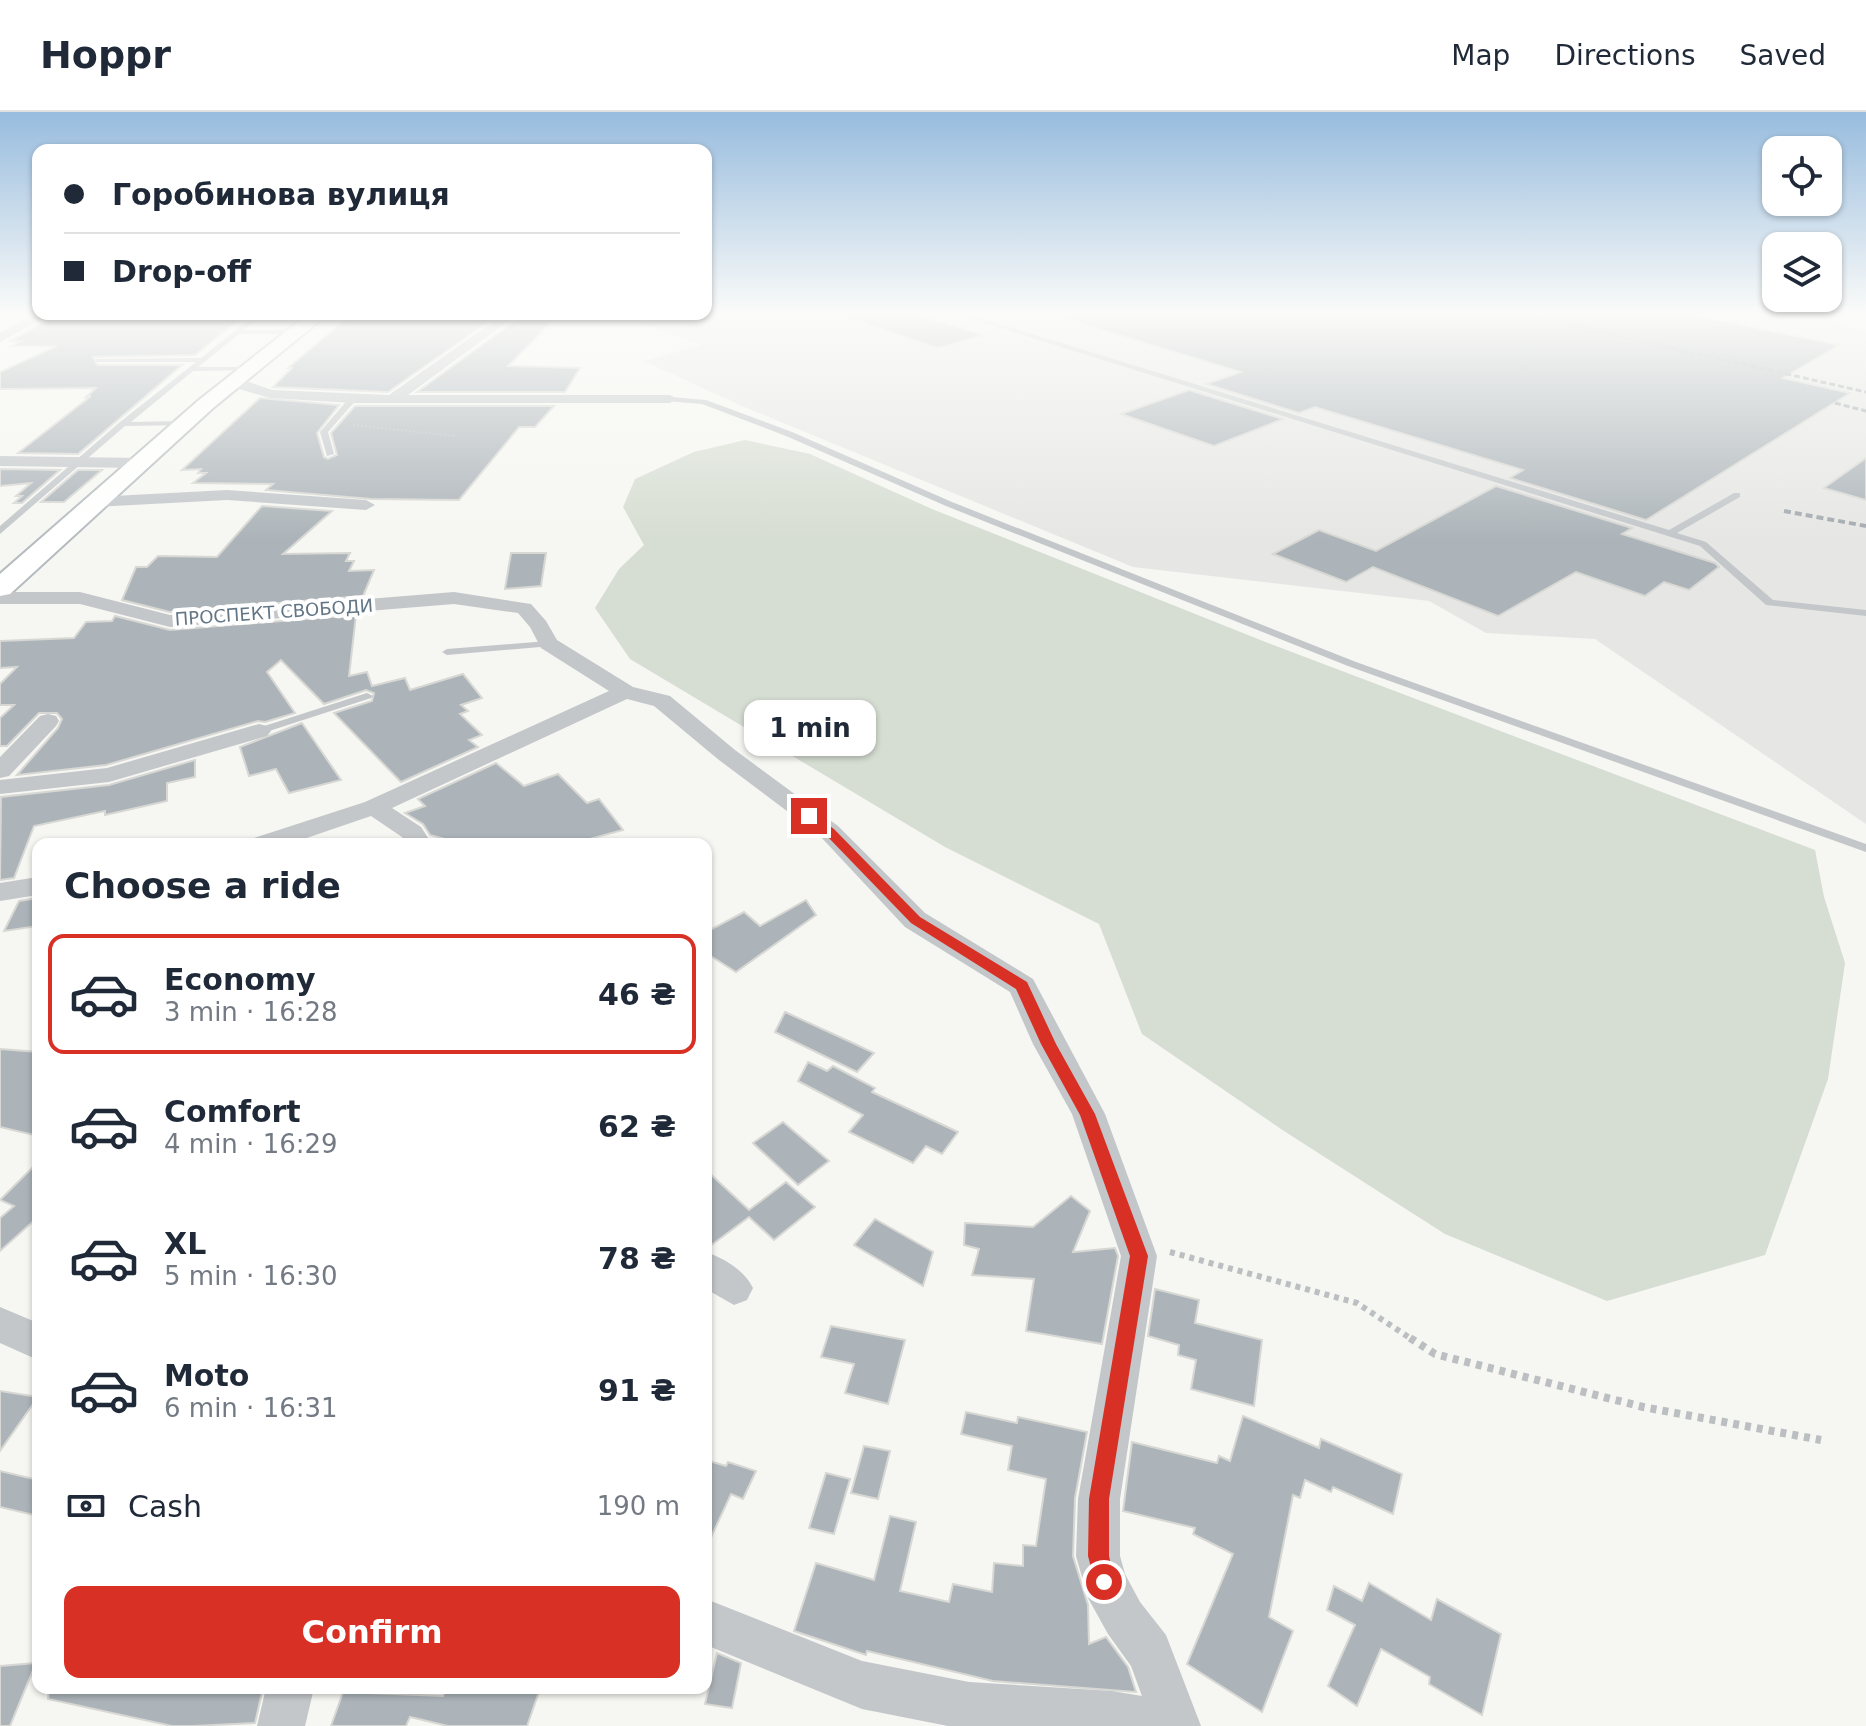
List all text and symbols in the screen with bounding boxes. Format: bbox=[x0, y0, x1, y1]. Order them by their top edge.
text: Hoppr bbox=[40, 33, 171, 77]
text: Map bbox=[1451, 39, 1510, 72]
text: Directions bbox=[1554, 39, 1695, 72]
text: Saved bbox=[1739, 39, 1826, 72]
map controls bbox=[1762, 136, 1842, 312]
button: locate bbox=[1762, 136, 1842, 216]
text: Горобинова вулиця bbox=[112, 177, 450, 212]
button: layers bbox=[1762, 232, 1842, 312]
text: Drop-off bbox=[112, 254, 251, 289]
street label: ПРОСПЕКТ СВОБОДИ bbox=[174, 595, 374, 629]
callout: 1 min bbox=[743, 700, 875, 756]
text: 1 min bbox=[769, 713, 851, 743]
route end bbox=[791, 798, 827, 834]
text: Choose a ride bbox=[64, 865, 341, 906]
icon: car bbox=[68, 958, 140, 1030]
text: Economy bbox=[164, 962, 316, 997]
text: 46 ₴ bbox=[598, 977, 676, 1012]
text: 3 min · 16:28 bbox=[164, 997, 338, 1027]
icon: car bbox=[68, 1090, 140, 1162]
text: Comfort bbox=[164, 1094, 301, 1129]
text: 62 ₴ bbox=[598, 1109, 676, 1144]
text: 4 min · 16:29 bbox=[164, 1129, 338, 1159]
icon: car bbox=[68, 1222, 140, 1294]
text: XL bbox=[164, 1226, 206, 1261]
text: 78 ₴ bbox=[598, 1241, 676, 1276]
text: 5 min · 16:30 bbox=[164, 1261, 338, 1291]
icon: car bbox=[68, 1354, 140, 1426]
text: Moto bbox=[164, 1358, 249, 1393]
text: 91 ₴ bbox=[598, 1373, 676, 1408]
text: 6 min · 16:31 bbox=[164, 1393, 338, 1423]
icon: cash bbox=[64, 1484, 108, 1528]
text: Cash bbox=[128, 1489, 202, 1524]
text: 190 m bbox=[597, 1491, 680, 1521]
route start bbox=[1086, 1564, 1122, 1600]
button: Confirm bbox=[64, 1586, 680, 1678]

